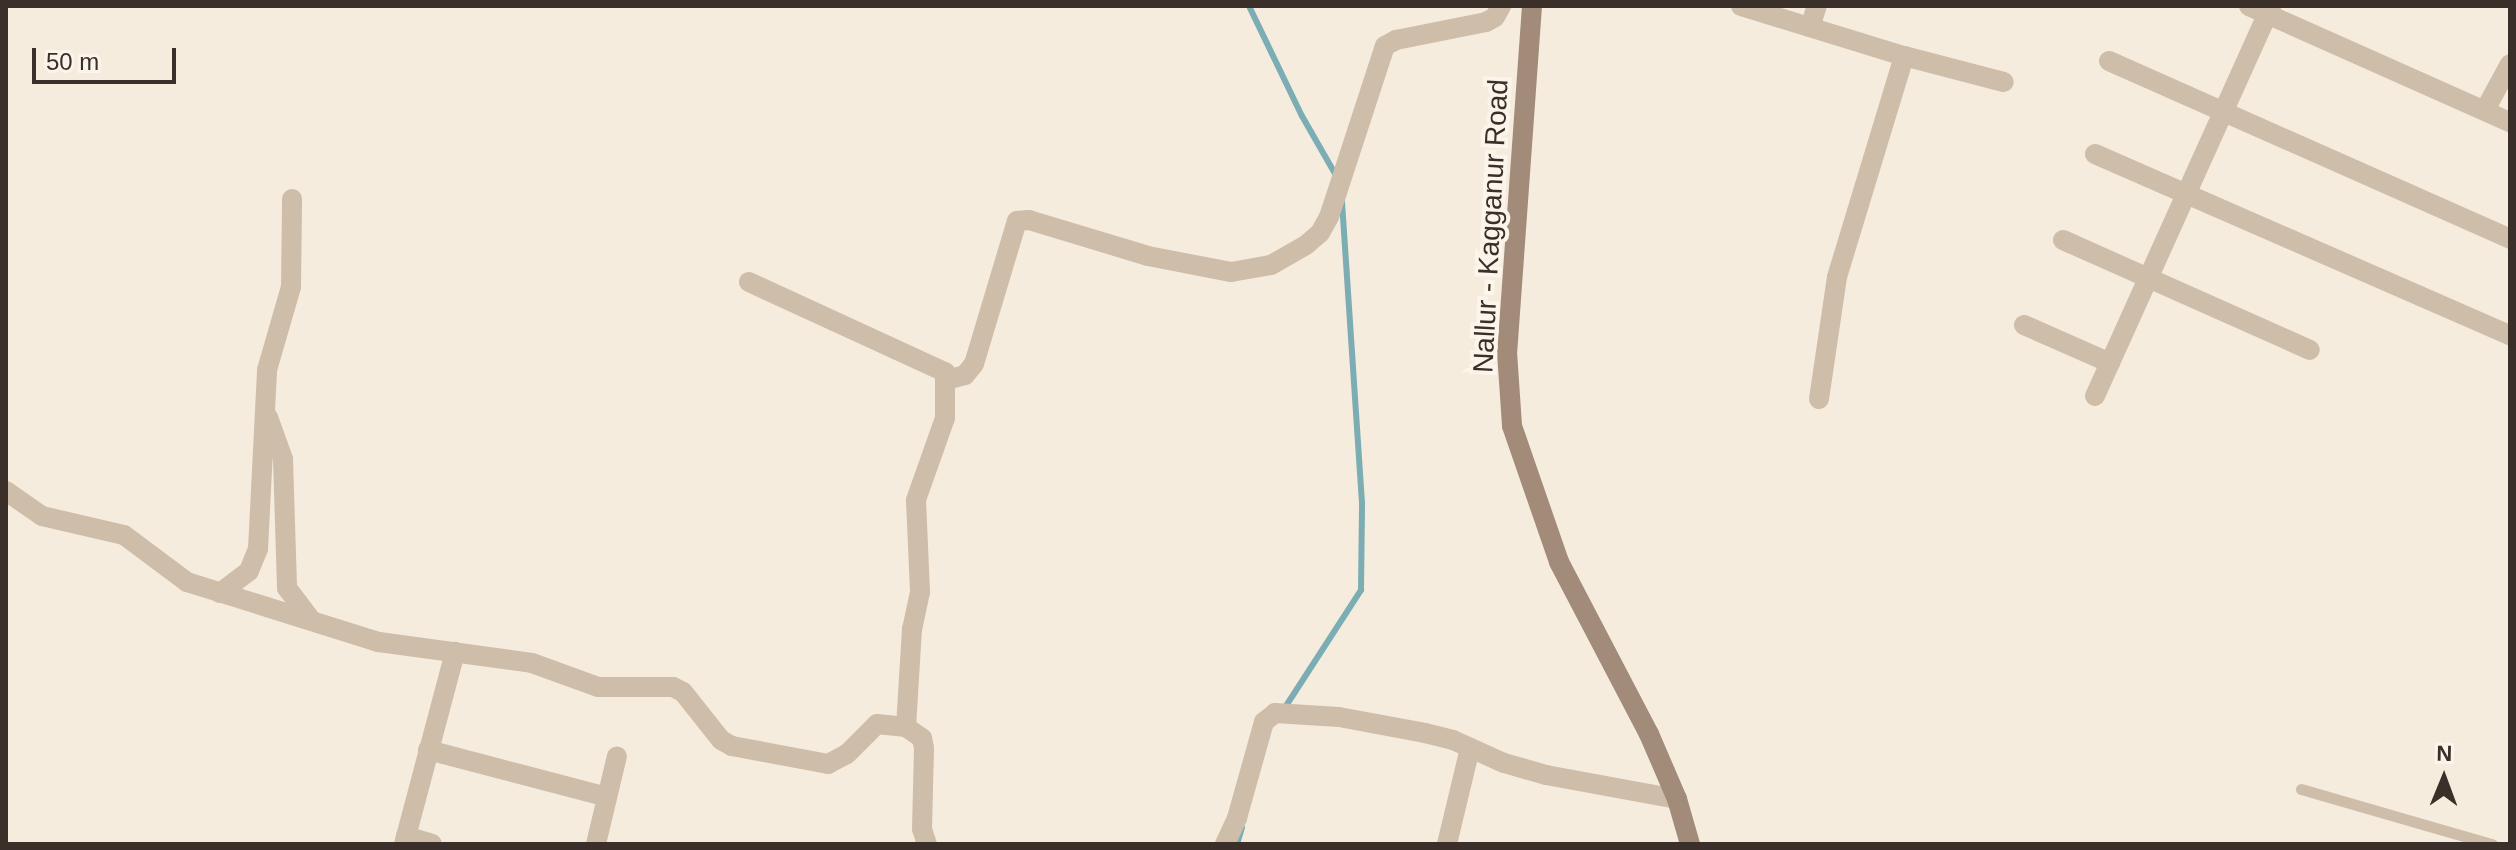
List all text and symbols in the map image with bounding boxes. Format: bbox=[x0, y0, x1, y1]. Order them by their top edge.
scale bar bbox=[36, 32, 180, 82]
text: 50 m bbox=[46, 48, 99, 75]
street label: Nallur - Kagganur Road bbox=[1467, 78, 1515, 374]
north arrow bbox=[2404, 738, 2484, 818]
text: N bbox=[2436, 741, 2453, 766]

